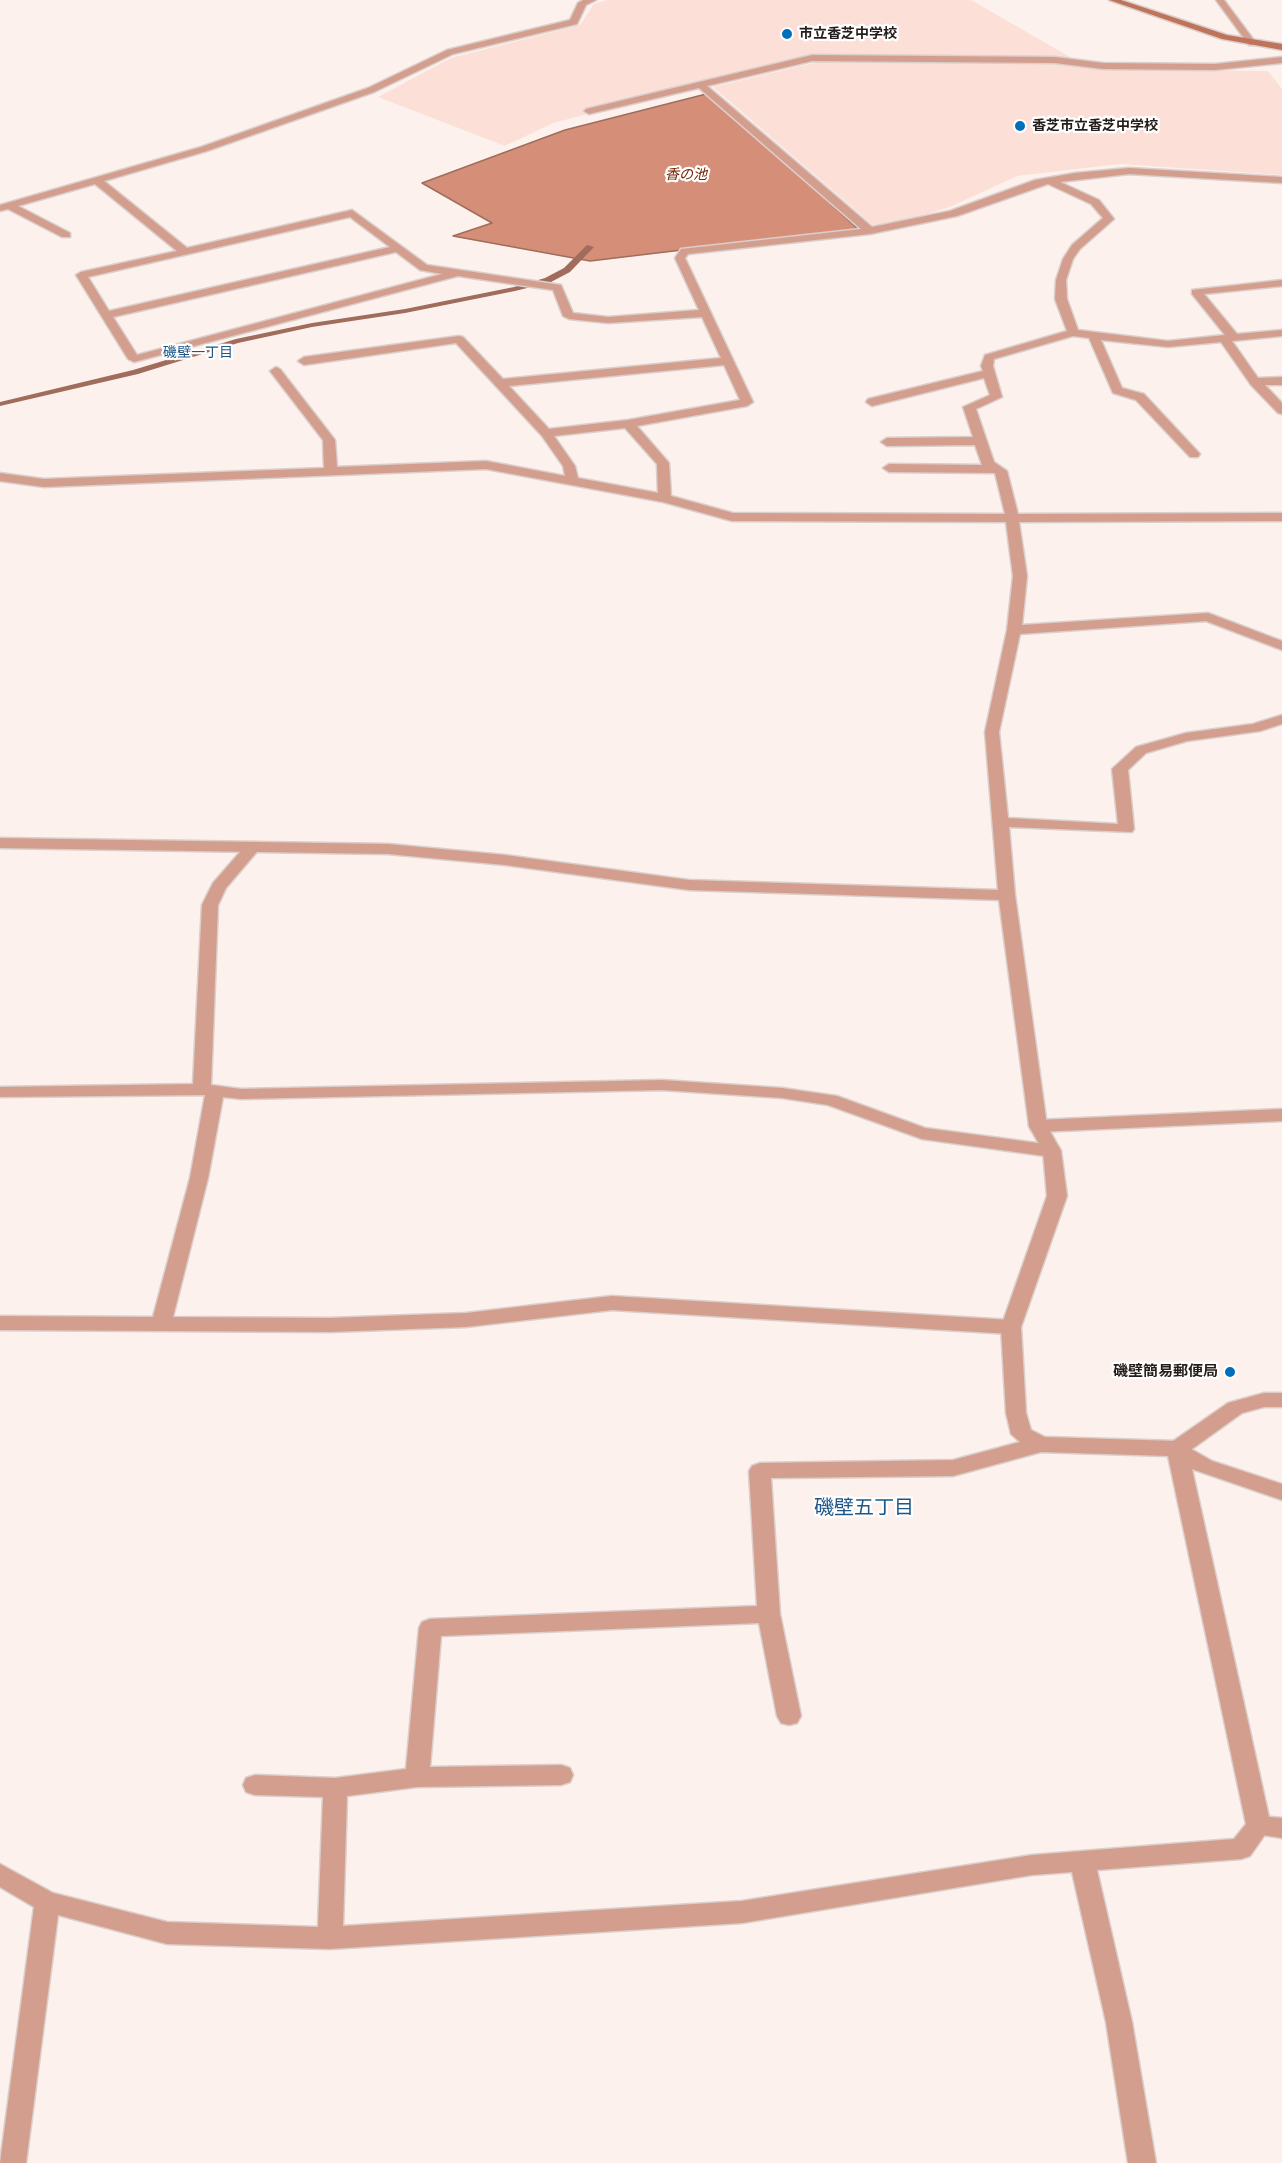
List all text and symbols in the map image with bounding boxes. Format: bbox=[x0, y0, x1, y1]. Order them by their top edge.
place label: 市立香芝中学校 bbox=[799, 26, 897, 42]
marker: 市立香芝中学校 bbox=[780, 27, 794, 41]
place label: 香芝市立香芝中学校 bbox=[1032, 118, 1158, 134]
marker: 香芝市立香芝中学校 bbox=[1013, 119, 1027, 133]
water label: 香の池 bbox=[665, 167, 707, 183]
district label: 磯壁一丁目 bbox=[163, 345, 233, 361]
place label: 磯壁簡易郵便局 bbox=[1113, 1363, 1218, 1381]
marker: 磯壁簡易郵便局 bbox=[1223, 1365, 1237, 1379]
district label: 磯壁五丁目 bbox=[814, 1496, 914, 1520]

